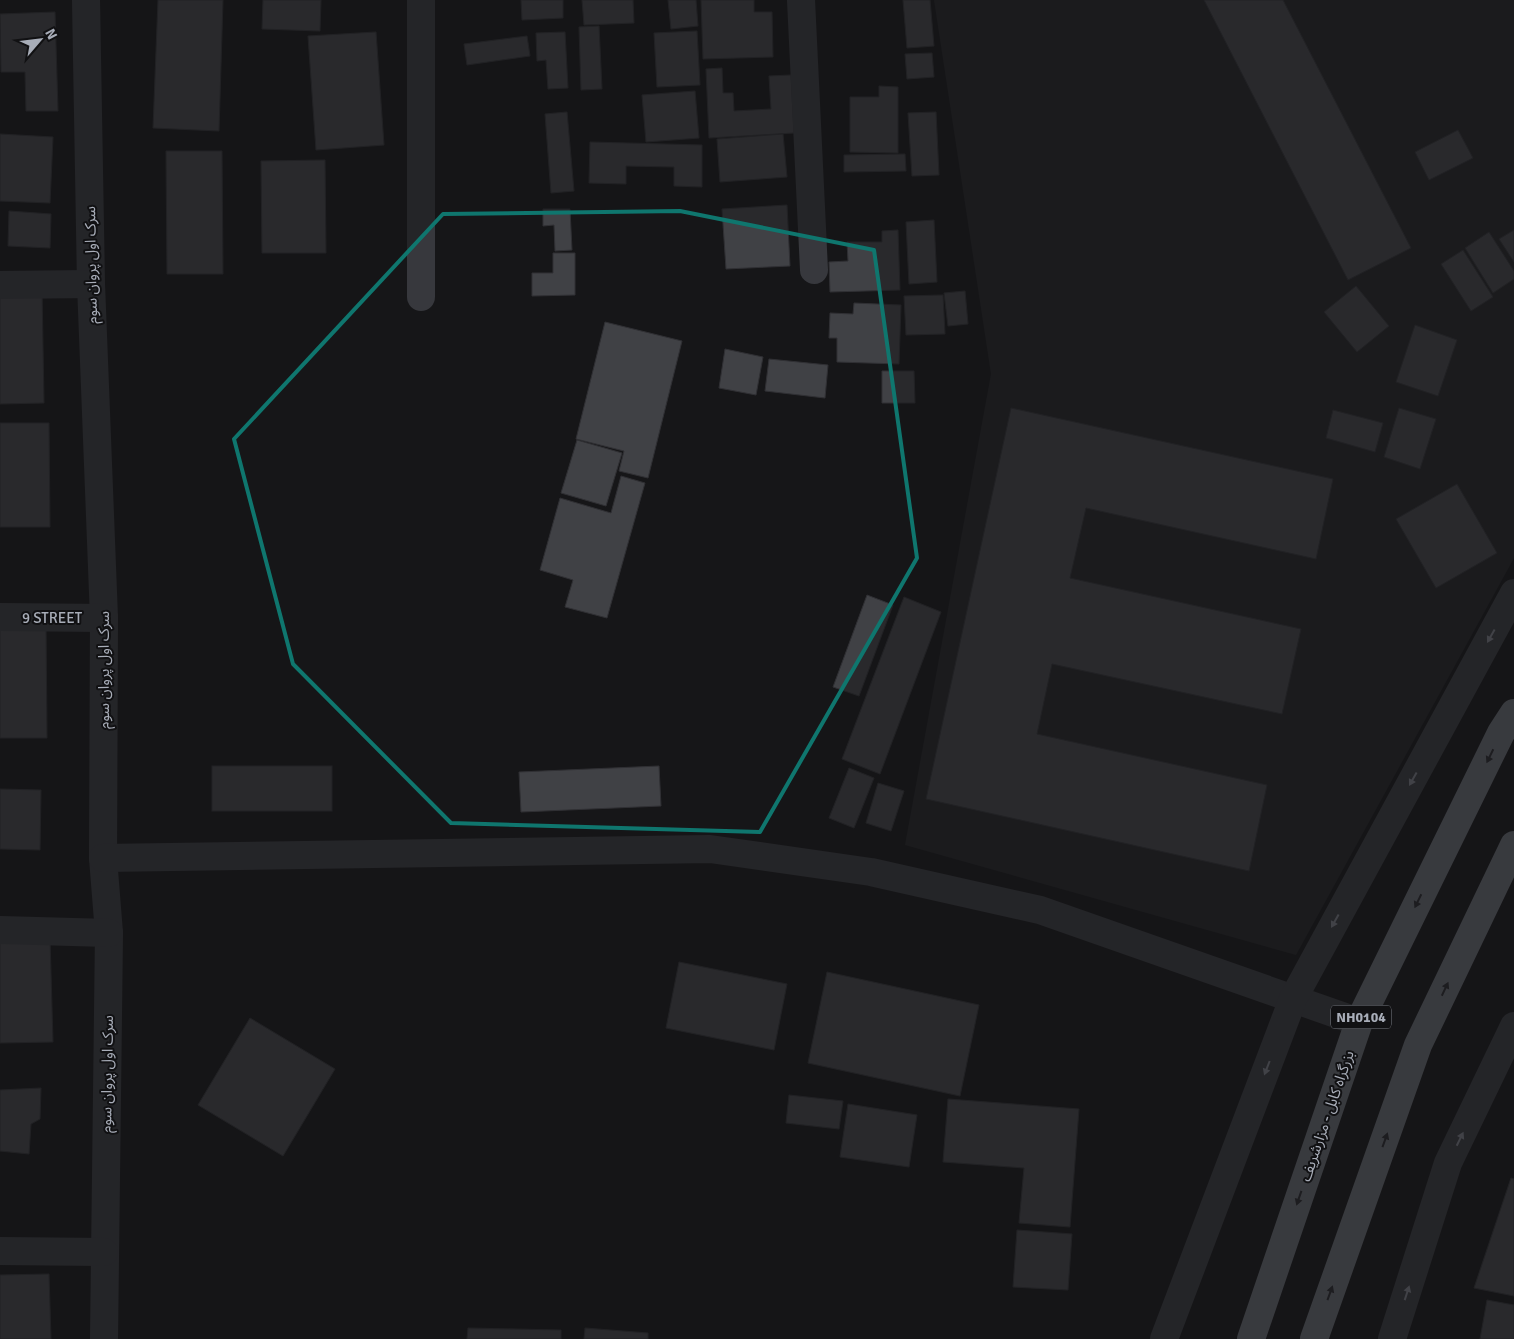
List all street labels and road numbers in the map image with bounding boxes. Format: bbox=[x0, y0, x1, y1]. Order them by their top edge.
street label: سرک اول پروان سوم bbox=[81, 206, 103, 324]
street label: 9 STREET bbox=[22, 609, 83, 627]
street label: سرک اول پروان سوم bbox=[95, 611, 115, 729]
road number: NH0104 bbox=[1331, 1006, 1391, 1028]
street label: سرک اول پروان سوم bbox=[97, 1015, 119, 1133]
street label: بزرگراه کابل - مزارشریف bbox=[1296, 1048, 1358, 1184]

